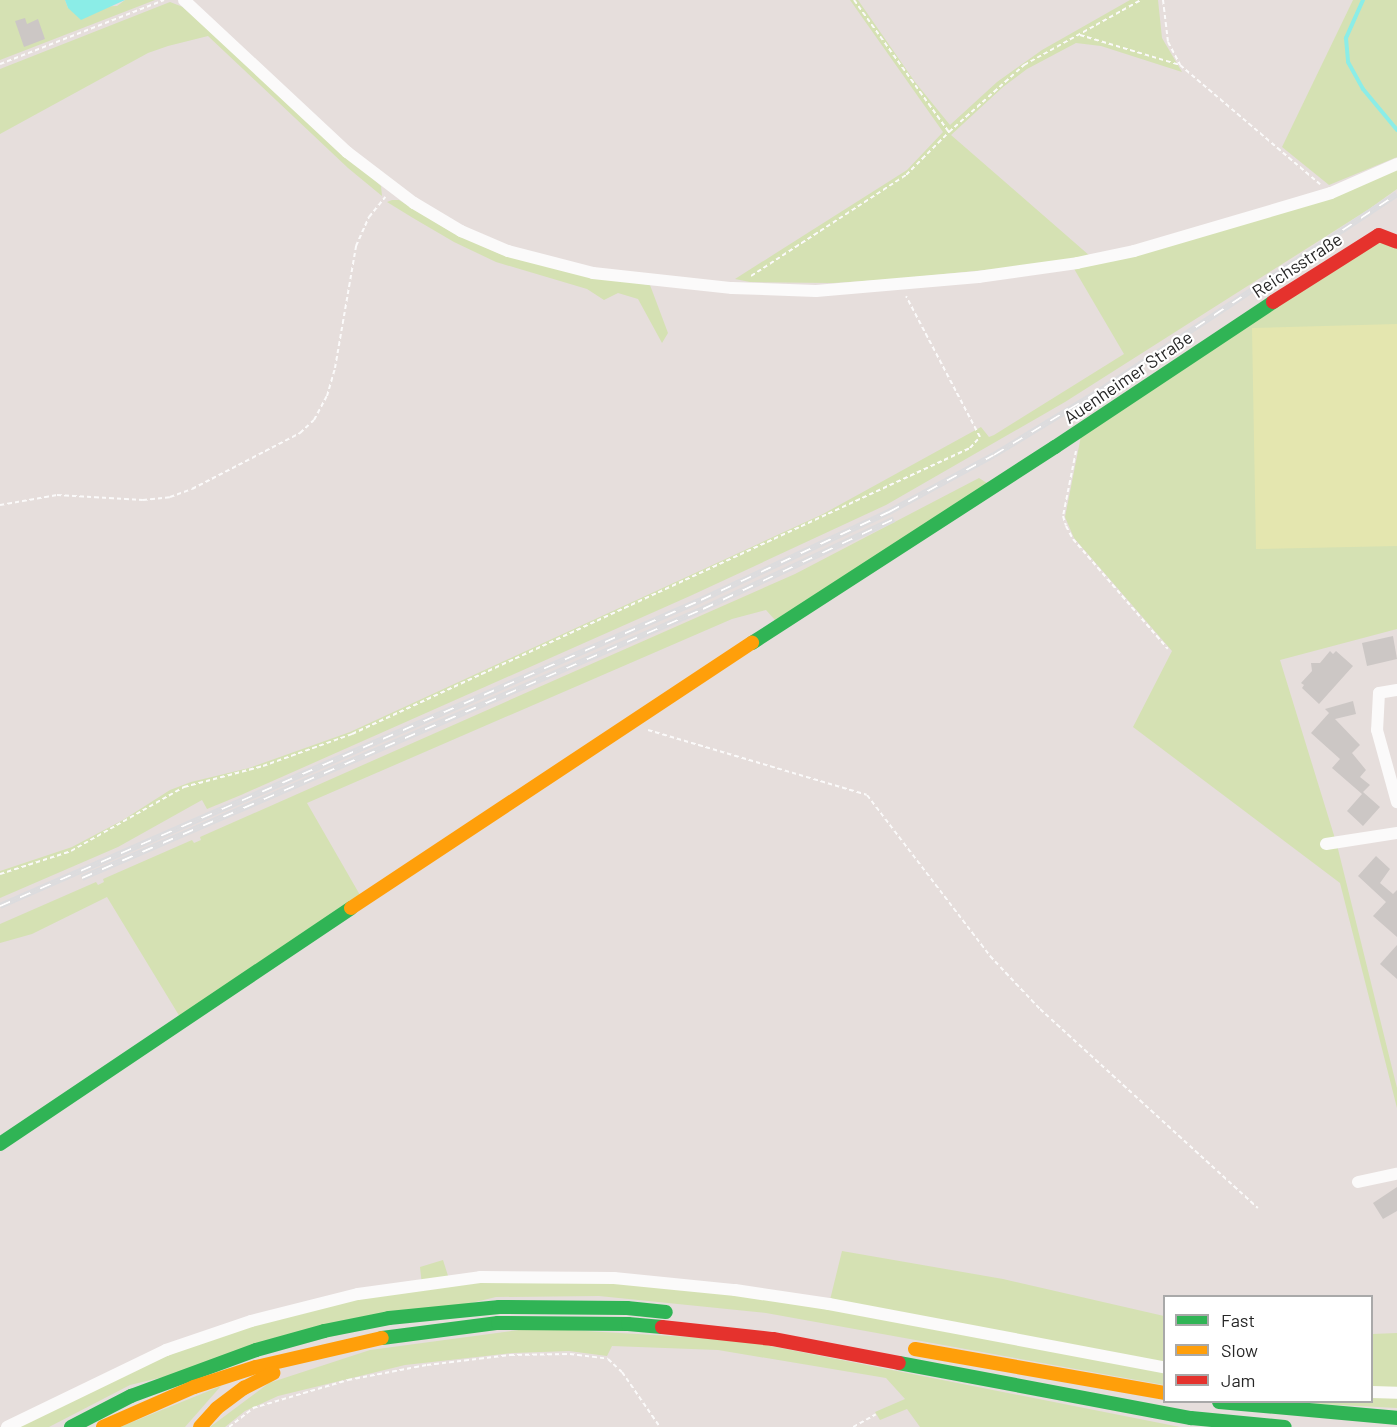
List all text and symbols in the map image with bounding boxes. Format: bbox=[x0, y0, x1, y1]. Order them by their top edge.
street label: Reichsstraße bbox=[1248, 228, 1346, 302]
street label: Auenheimer Straße bbox=[1060, 326, 1196, 428]
legend bbox=[1163, 1295, 1373, 1403]
text: Fast bbox=[1221, 1309, 1255, 1331]
text: Slow bbox=[1221, 1339, 1258, 1361]
text: Jam bbox=[1221, 1369, 1255, 1391]

